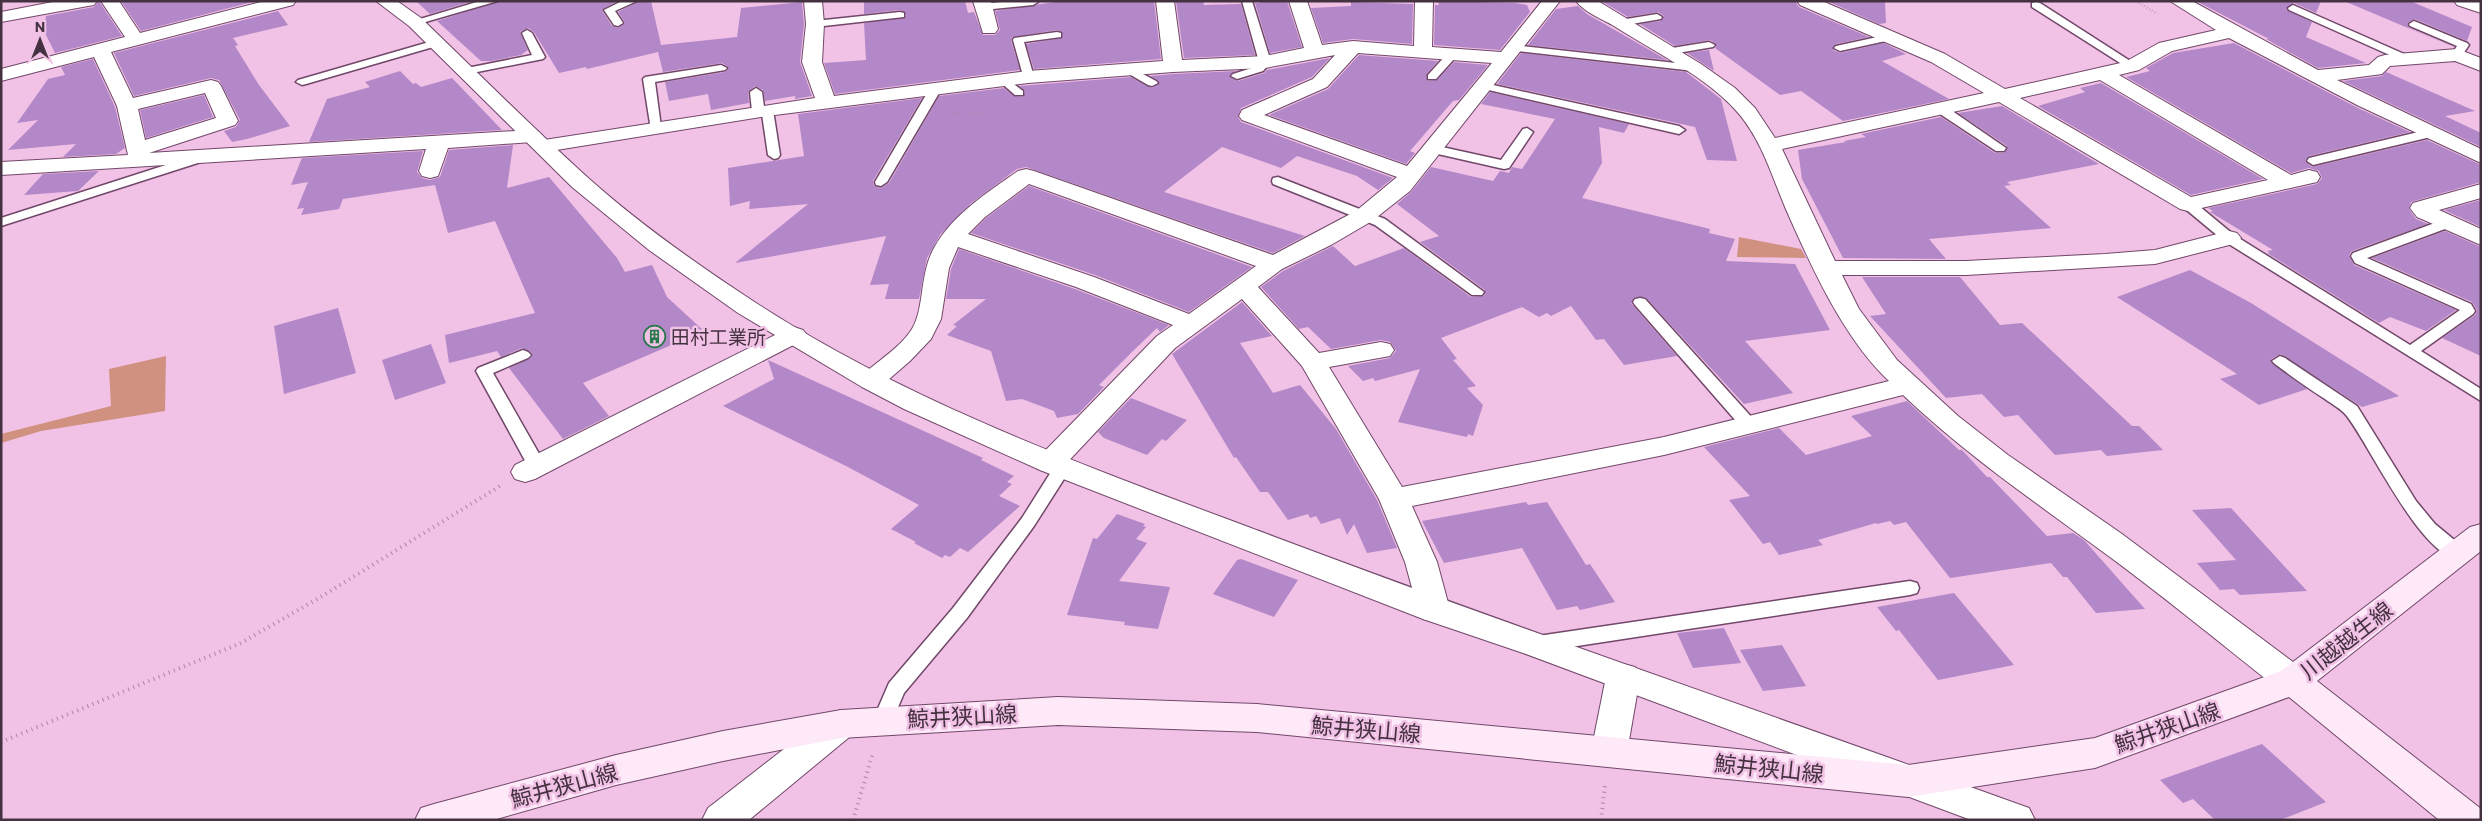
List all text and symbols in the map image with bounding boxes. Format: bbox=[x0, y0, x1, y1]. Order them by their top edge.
north arrow bbox=[15, 15, 65, 65]
text: N bbox=[35, 18, 45, 35]
building icon: 田村工業所 bbox=[643, 324, 667, 348]
place label: 田村工業所 bbox=[671, 325, 766, 348]
street label: 川越越生線 bbox=[2294, 595, 2398, 685]
street label: 鯨井狭山線 bbox=[2111, 696, 2223, 758]
street label: 鯨井狭山線 bbox=[906, 700, 1018, 732]
street label: 鯨井狭山線 bbox=[1310, 711, 1422, 747]
street label: 鯨井狭山線 bbox=[1713, 749, 1825, 787]
street label: 鯨井狭山線 bbox=[507, 758, 621, 812]

